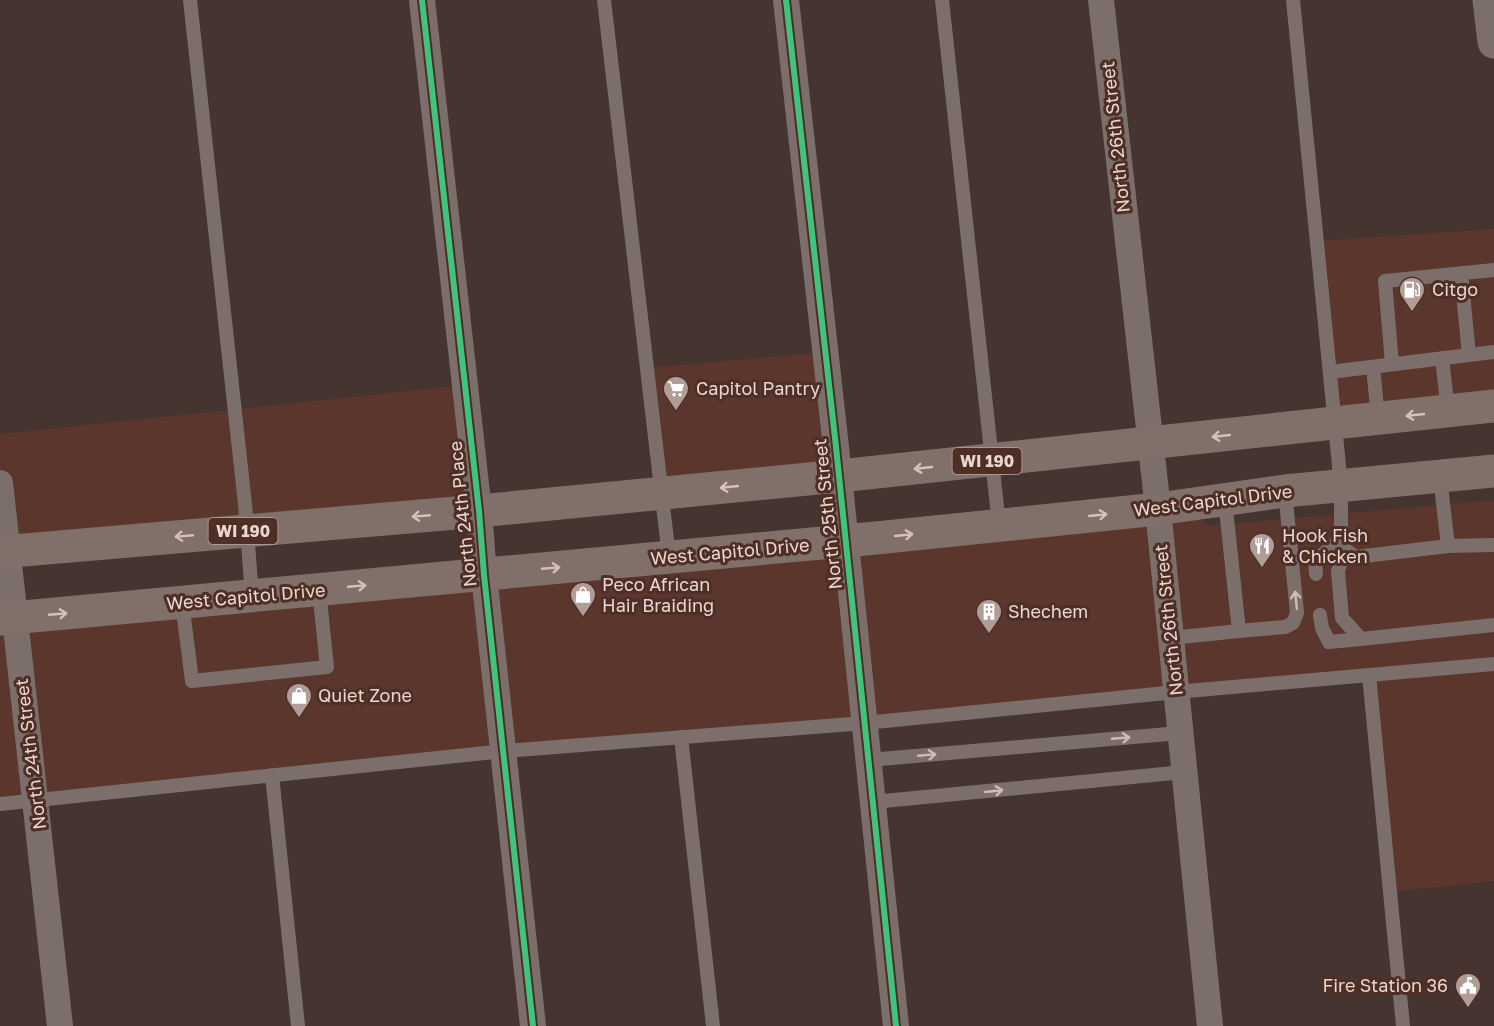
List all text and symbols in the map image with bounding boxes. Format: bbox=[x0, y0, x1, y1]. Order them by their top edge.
street label: North 26th Street bbox=[1096, 60, 1134, 214]
fuel station icon: Citgo bbox=[1397, 275, 1427, 313]
place label: Citgo bbox=[1432, 278, 1478, 300]
supermarket icon: Capitol Pantry bbox=[661, 374, 691, 412]
place label: Capitol Pantry bbox=[696, 377, 820, 399]
one-way arrow bbox=[1406, 410, 1425, 421]
one-way arrow bbox=[1212, 431, 1232, 442]
street label: North 25th Street bbox=[808, 438, 846, 591]
street label: North 24th Place bbox=[443, 440, 481, 588]
road number: WI 190 bbox=[952, 448, 1022, 474]
one-way arrow bbox=[913, 463, 933, 474]
street label: West Capitol Drive bbox=[1132, 479, 1293, 521]
one-way arrow bbox=[719, 482, 739, 493]
one-way arrow bbox=[1088, 509, 1107, 520]
one-way arrow bbox=[411, 511, 431, 522]
road number: WI 190 bbox=[208, 518, 278, 544]
place label: Hook Fish & Chicken bbox=[1282, 524, 1368, 567]
one-way arrow bbox=[894, 529, 913, 540]
one-way arrow bbox=[175, 531, 195, 542]
restaurant icon: Hook Fish & Chicken bbox=[1247, 531, 1277, 569]
street label: West Capitol Drive bbox=[650, 533, 810, 569]
street label: North 26th Street bbox=[1149, 543, 1187, 697]
one-way arrow bbox=[541, 562, 561, 573]
place label: Peco African Hair Braiding bbox=[602, 573, 714, 616]
street label: West Capitol Drive bbox=[166, 578, 326, 614]
one-way arrow bbox=[347, 580, 366, 591]
shop icon: Peco African Hair Braiding bbox=[568, 580, 598, 618]
one-way arrow bbox=[1290, 590, 1301, 610]
building icon: Shechem bbox=[974, 597, 1004, 635]
place label: Shechem bbox=[1008, 600, 1088, 622]
one-way arrow bbox=[48, 608, 68, 619]
street label: North 24th Street bbox=[10, 677, 50, 831]
shop icon: Quiet Zone bbox=[284, 681, 314, 719]
place label: Quiet Zone bbox=[318, 684, 412, 706]
one-way arrow bbox=[1111, 732, 1131, 743]
one-way arrow bbox=[917, 749, 936, 760]
one-way arrow bbox=[984, 785, 1003, 796]
public building icon: Fire Station 36 bbox=[1453, 971, 1483, 1009]
place label: Fire Station 36 bbox=[1323, 974, 1448, 996]

